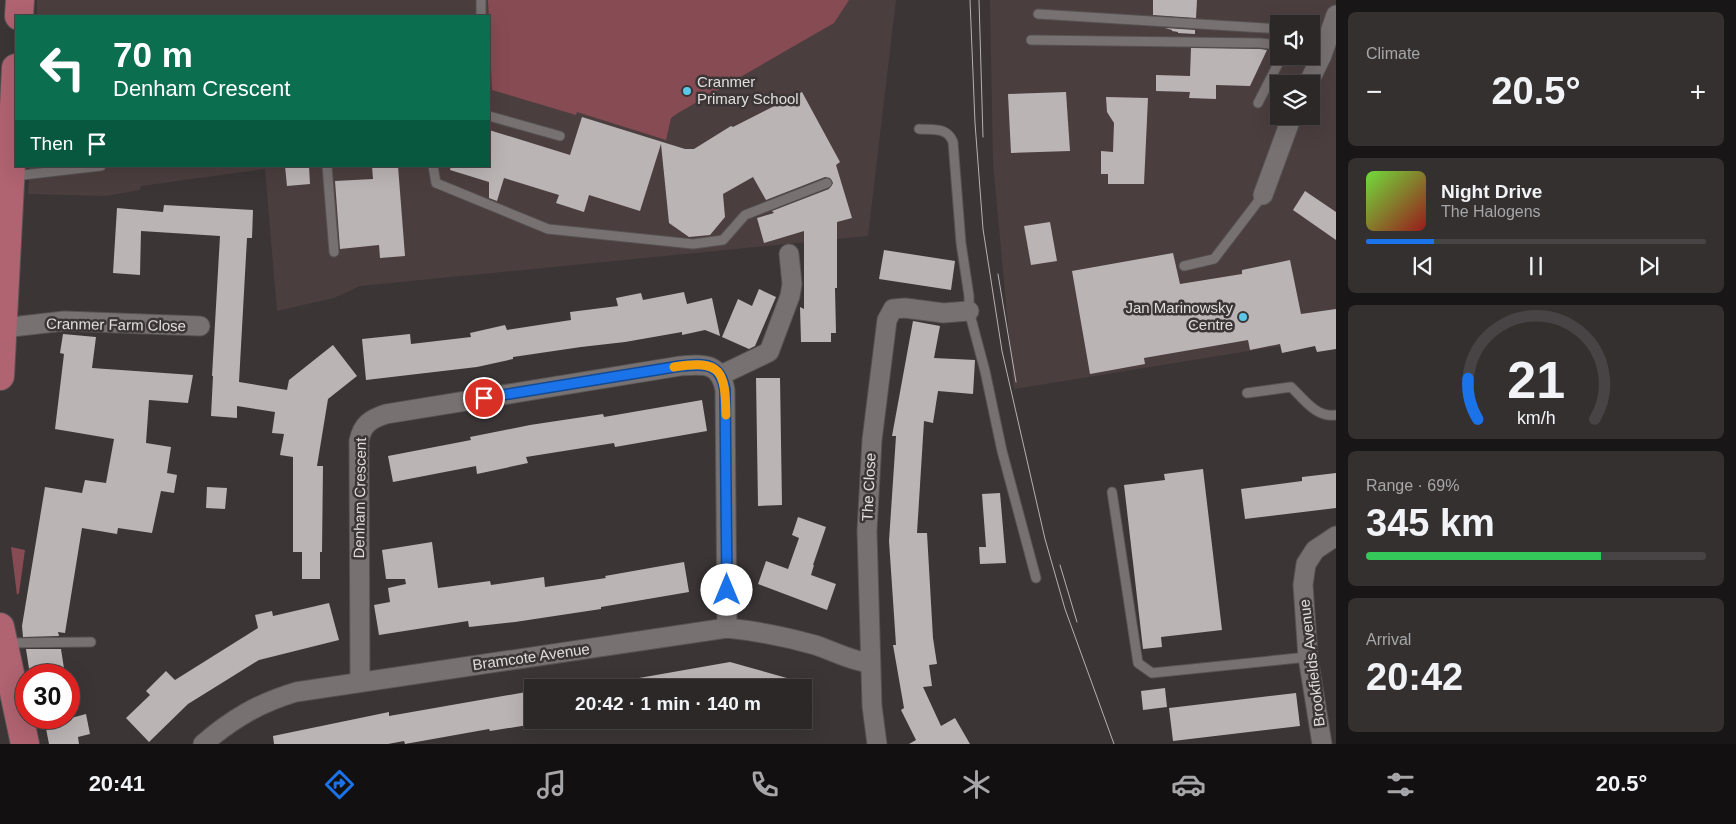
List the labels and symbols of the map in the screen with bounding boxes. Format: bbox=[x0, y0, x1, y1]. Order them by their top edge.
place label: Cranmer Primary School bbox=[697, 73, 799, 107]
marker: Cranmer Primary School bbox=[681, 85, 693, 97]
place label: Jan Marinowsky Centre bbox=[1125, 299, 1233, 333]
marker: Jan Marinowsky Centre bbox=[1237, 311, 1249, 323]
street label: Cranmer Farm Close bbox=[46, 315, 186, 334]
pin bbox=[463, 377, 505, 419]
street label: Denham Crescent bbox=[350, 437, 369, 559]
street label: The Close bbox=[858, 452, 879, 522]
position arrow bbox=[700, 563, 752, 615]
street label: Brookfields Avenue bbox=[1295, 598, 1328, 728]
street label: Bramcote Avenue bbox=[471, 640, 591, 673]
speed limit sign: 30 bbox=[15, 664, 80, 729]

